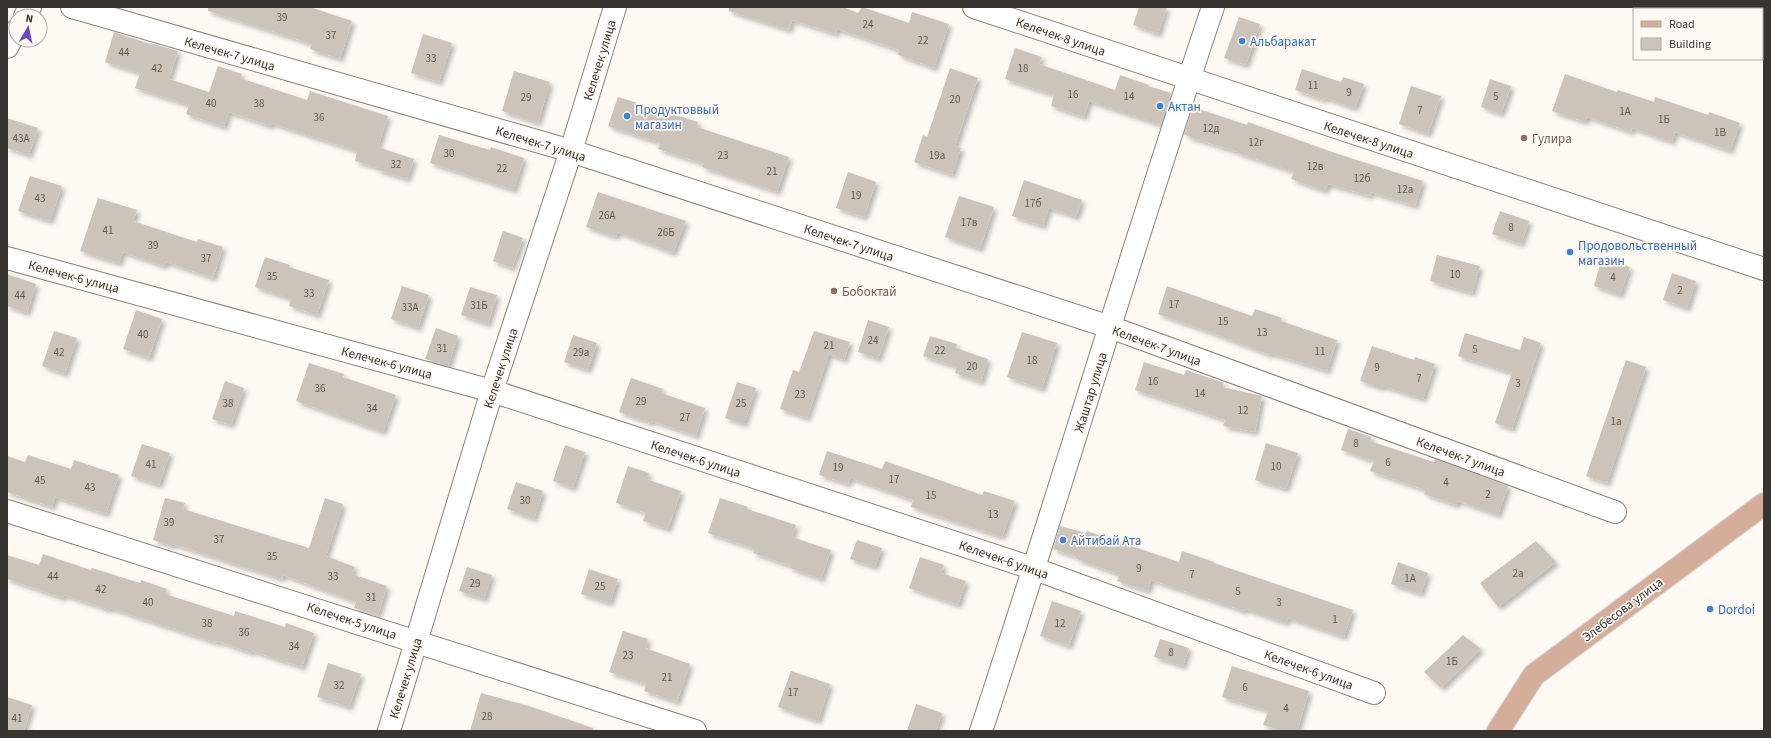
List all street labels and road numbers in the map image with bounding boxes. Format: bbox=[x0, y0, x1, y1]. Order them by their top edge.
street label: Келечек-8 улица bbox=[1013, 13, 1108, 61]
street label: Келечек улица bbox=[579, 18, 621, 103]
street label: Келечек-7 улица bbox=[182, 32, 277, 76]
street label: Келечек-8 улица bbox=[1321, 117, 1416, 163]
street label: Келечек-7 улица bbox=[493, 122, 588, 166]
street label: Келечек-7 улица bbox=[801, 220, 896, 266]
street label: Келечек-6 улица bbox=[26, 256, 121, 298]
street label: Келечек-7 улица bbox=[1110, 321, 1204, 370]
street label: Келечек улица bbox=[479, 326, 522, 411]
street label: Келечек-6 улица bbox=[339, 342, 434, 384]
street label: Жаштар улица bbox=[1070, 350, 1112, 435]
street label: Келечек-7 улица bbox=[1414, 432, 1508, 481]
street label: Келечек-6 улица bbox=[648, 436, 743, 482]
street label: Келечек-6 улица bbox=[956, 536, 1051, 584]
street label: Элебесова улица bbox=[1579, 574, 1667, 646]
street label: Келечек-5 улица bbox=[304, 598, 399, 644]
street label: Келечек улица bbox=[385, 636, 427, 721]
street label: Келечек-6 улица bbox=[1262, 645, 1356, 694]

